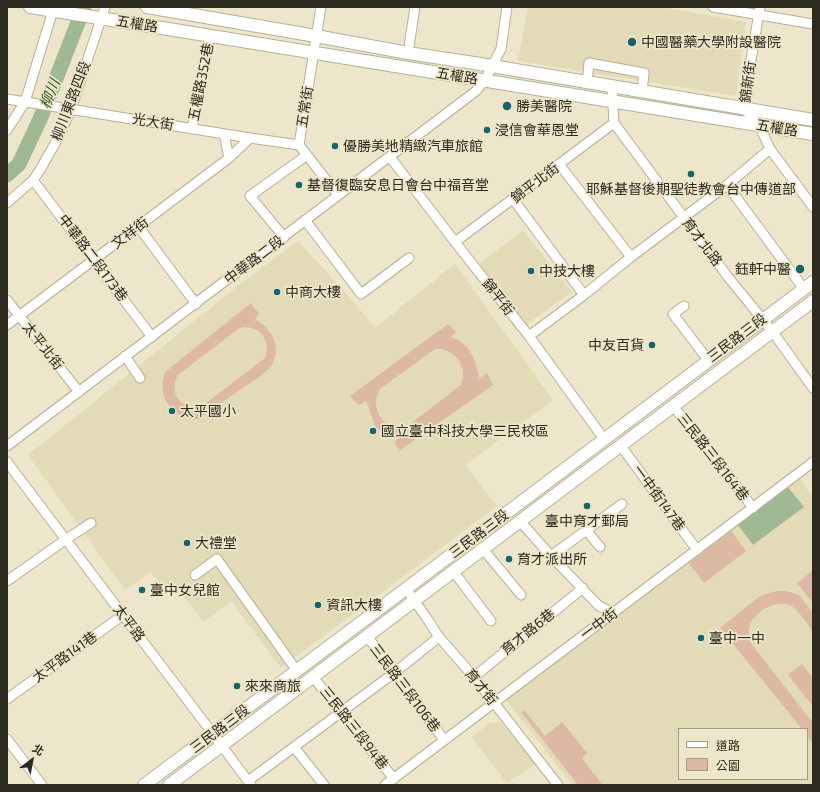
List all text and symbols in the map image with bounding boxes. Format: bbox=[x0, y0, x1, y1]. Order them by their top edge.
street label: 五權路 bbox=[115, 12, 159, 36]
place label: 中國醫藥大學附設醫院 bbox=[641, 34, 781, 50]
marker: 中國醫藥大學附設醫院 bbox=[626, 36, 638, 48]
street label: 五權路352巷 bbox=[185, 42, 217, 122]
street label: 柳川東路四段 bbox=[48, 59, 94, 143]
street label: 錦新街 bbox=[737, 60, 759, 104]
street label: 五權路 bbox=[435, 64, 479, 88]
water label: 柳川 bbox=[36, 77, 64, 111]
street label: 五常街 bbox=[293, 85, 317, 129]
place label: 勝美醫院 bbox=[516, 98, 572, 114]
marker: 勝美醫院 bbox=[501, 100, 513, 112]
street label: 光大街 bbox=[131, 110, 175, 134]
street label: 五權路 bbox=[755, 116, 799, 140]
place label: 浸信會華恩堂 bbox=[495, 122, 579, 138]
marker: 浸信會華恩堂 bbox=[482, 125, 492, 135]
place label: 優勝美地精緻汽車旅館 bbox=[343, 138, 483, 154]
marker: 優勝美地精緻汽車旅館 bbox=[330, 141, 340, 151]
street label: 錦平北街 bbox=[508, 159, 562, 207]
marker: 耶穌基督後期聖徒教會台中傳道部 bbox=[686, 169, 696, 179]
place label: 基督復臨安息日會台中福音堂 bbox=[307, 177, 489, 193]
marker: 基督復臨安息日會台中福音堂 bbox=[294, 180, 304, 190]
place label: 耶穌基督後期聖徒教會台中傳道部 bbox=[586, 181, 796, 197]
street label: 中華路二段173巷 bbox=[55, 211, 131, 305]
street label: 文祥街 bbox=[108, 214, 152, 252]
street label: 育才北路 bbox=[678, 215, 726, 269]
street label: 中華路二段 bbox=[221, 232, 287, 288]
place label: 鈺軒中醫 bbox=[735, 261, 791, 277]
place label: 中技大樓 bbox=[539, 263, 595, 279]
marker: 鈺軒中醫 bbox=[794, 263, 806, 275]
marker: 中技大樓 bbox=[526, 266, 536, 276]
street label: 錦平街 bbox=[478, 275, 518, 319]
place label: 中商大樓 bbox=[285, 284, 341, 300]
marker: 中商大樓 bbox=[272, 287, 282, 297]
street label: 三民路三段 bbox=[704, 310, 770, 366]
street label: 太平北街 bbox=[19, 319, 67, 373]
place label: 中友百貨 bbox=[588, 337, 644, 353]
marker: 中友百貨 bbox=[647, 340, 657, 350]
place label: 太平國小 bbox=[180, 403, 236, 419]
marker: 太平國小 bbox=[167, 406, 177, 416]
street label: 三民路三段164巷 bbox=[674, 410, 752, 504]
place label: 國立臺中科技大學三民校區 bbox=[381, 423, 549, 439]
marker: 國立臺中科技大學三民校區 bbox=[368, 426, 378, 436]
street label: 一中街147巷 bbox=[629, 462, 689, 534]
marker: 臺中育才郵局 bbox=[582, 501, 592, 511]
street label: 三民路三段 bbox=[446, 506, 512, 562]
place label: 臺中育才郵局 bbox=[545, 513, 629, 529]
place label: 大禮堂 bbox=[195, 535, 237, 551]
marker: 大禮堂 bbox=[182, 538, 192, 548]
place label: 育才派出所 bbox=[517, 551, 587, 567]
marker: 育才派出所 bbox=[504, 554, 514, 564]
place label: 臺中女兒館 bbox=[150, 582, 220, 598]
marker: 臺中女兒館 bbox=[137, 585, 147, 595]
place label: 資訊大樓 bbox=[326, 597, 382, 613]
marker: 資訊大樓 bbox=[313, 600, 323, 610]
street label: 太平路 bbox=[110, 601, 148, 645]
street label: 育才路6巷 bbox=[498, 605, 558, 659]
street label: 一中街 bbox=[577, 605, 621, 643]
street label: 太平路141巷 bbox=[29, 628, 101, 686]
place label: 臺中一中 bbox=[709, 630, 765, 646]
marker: 臺中一中 bbox=[696, 633, 706, 643]
street label: 三民路三段106巷 bbox=[366, 641, 444, 735]
street label: 育才街 bbox=[461, 665, 501, 709]
place label: 來來商旅 bbox=[245, 678, 301, 694]
marker: 來來商旅 bbox=[232, 681, 242, 691]
street label: 三民路三段94巷 bbox=[316, 683, 392, 773]
street label: 三民路三段 bbox=[187, 701, 253, 757]
legend bbox=[678, 728, 808, 780]
text: 道路 bbox=[716, 738, 740, 752]
north arrow bbox=[12, 740, 52, 780]
text: 北 bbox=[31, 741, 47, 758]
text: 公園 bbox=[716, 758, 740, 772]

